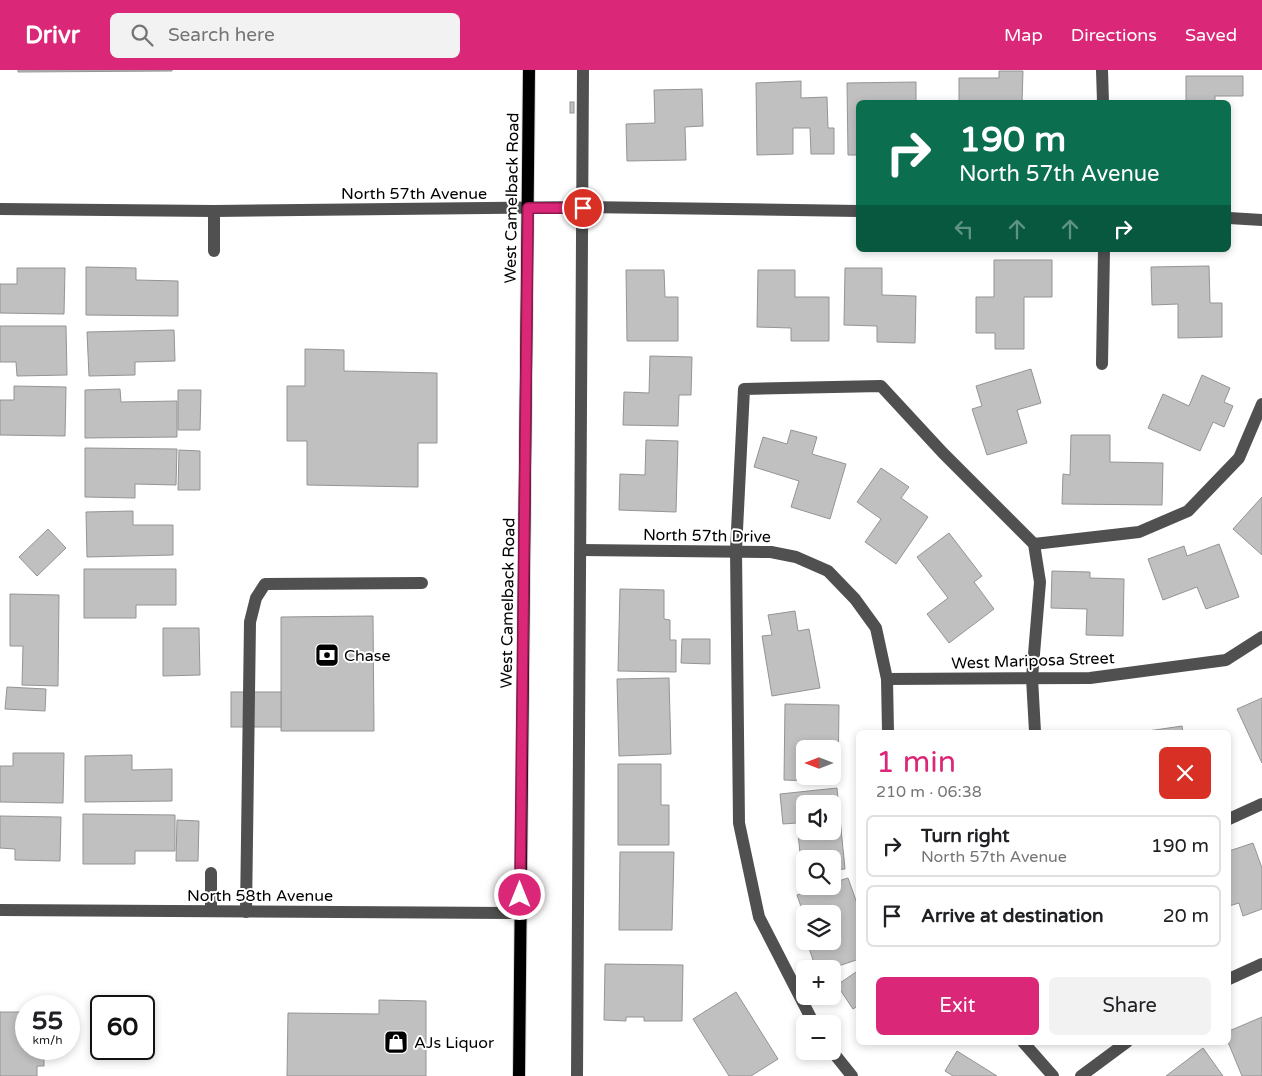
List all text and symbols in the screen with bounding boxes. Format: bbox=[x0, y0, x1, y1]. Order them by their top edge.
search box bbox=[110, 13, 460, 58]
text: Drivr bbox=[25, 21, 80, 50]
icon: search bbox=[128, 21, 156, 49]
text: Search here bbox=[168, 24, 275, 46]
text: Map bbox=[1004, 24, 1043, 46]
text: Directions bbox=[1071, 24, 1157, 46]
text: Saved bbox=[1185, 24, 1237, 46]
street label: West Camelback Road bbox=[501, 112, 523, 284]
text: 190 m bbox=[959, 119, 1066, 161]
icon: right bbox=[876, 120, 941, 185]
text: North 57th Avenue bbox=[959, 161, 1160, 187]
street label: North 57th Avenue bbox=[341, 184, 487, 204]
pin bbox=[562, 187, 604, 229]
icon: arrive bbox=[569, 194, 597, 222]
icon: left bbox=[950, 215, 978, 243]
icon: ahead bbox=[1003, 215, 1031, 243]
icon: ahead bbox=[1056, 215, 1084, 243]
icon: right bbox=[1109, 215, 1137, 243]
street label: West Camelback Road bbox=[497, 517, 519, 689]
street label: North 57th Drive bbox=[643, 525, 771, 547]
bank icon: Chase bbox=[314, 642, 340, 668]
place label: Chase bbox=[344, 646, 391, 666]
street label: West Mariposa Street bbox=[951, 648, 1115, 674]
north arrow bbox=[796, 740, 841, 785]
map controls bbox=[796, 740, 841, 1060]
text: 1 min bbox=[876, 744, 956, 781]
button: close bbox=[1159, 747, 1211, 799]
text: 210 m · 06:38 bbox=[876, 782, 982, 802]
button: sound bbox=[796, 795, 841, 840]
text: Turn right bbox=[921, 825, 1009, 847]
icon: right bbox=[878, 832, 906, 860]
text: 190 m bbox=[1151, 835, 1209, 857]
text: North 57th Avenue bbox=[921, 847, 1067, 867]
button: search bbox=[796, 850, 841, 895]
position arrow bbox=[493, 868, 545, 920]
street label: North 58th Avenue bbox=[187, 886, 333, 906]
icon: arrive bbox=[878, 902, 906, 930]
button: layers bbox=[796, 905, 841, 950]
text: Arrive at destination bbox=[921, 905, 1104, 927]
text: 20 m bbox=[1163, 905, 1209, 927]
button: + bbox=[796, 960, 841, 1005]
button: Exit bbox=[876, 977, 1039, 1035]
button: Share bbox=[1049, 977, 1211, 1035]
speed limit sign: 60 bbox=[90, 995, 155, 1060]
text: 55 bbox=[32, 1006, 63, 1036]
button: − bbox=[796, 1015, 841, 1060]
shop icon: AJs Liquor bbox=[383, 1029, 409, 1055]
text: km/h bbox=[32, 1033, 63, 1047]
place label: AJs Liquor bbox=[414, 1033, 495, 1053]

